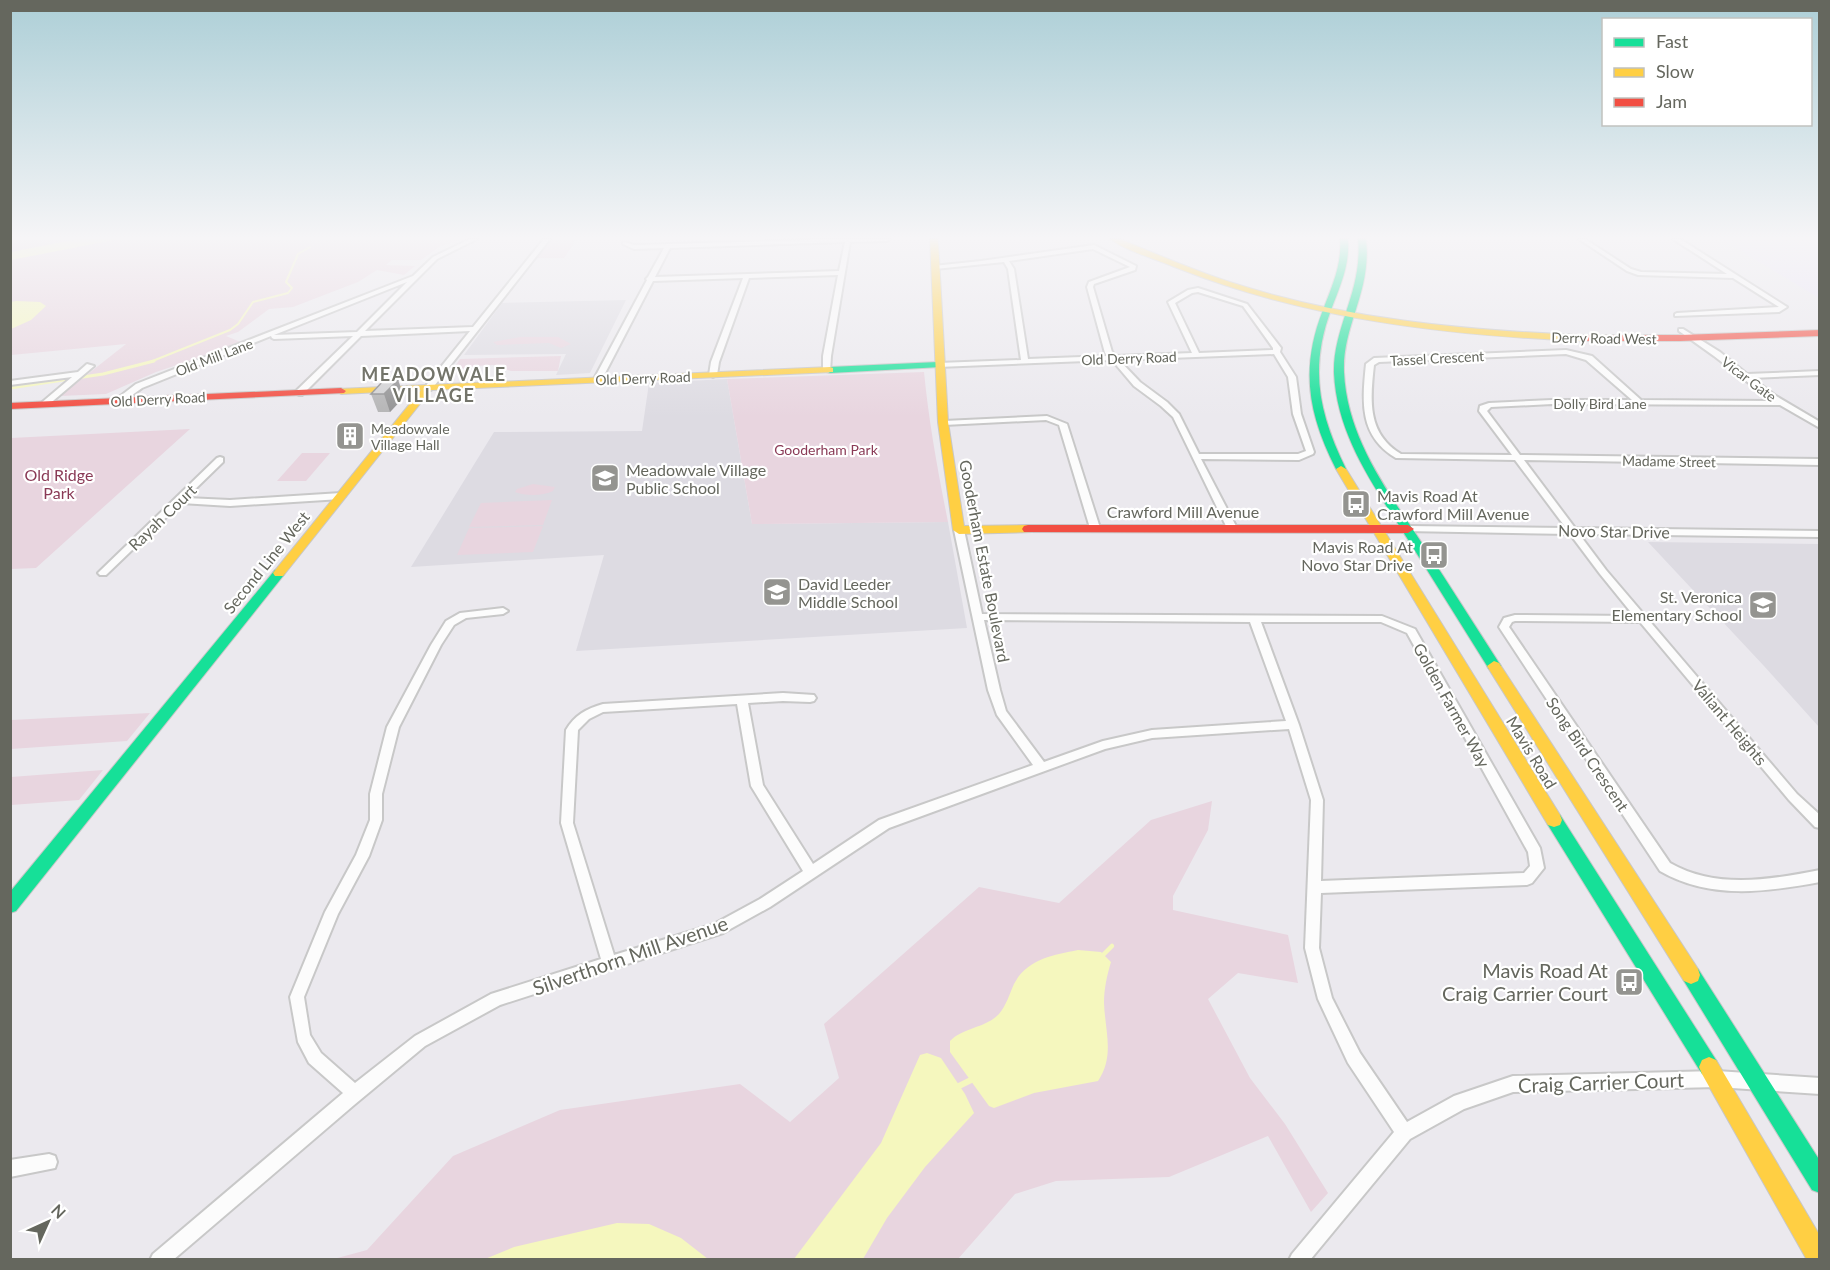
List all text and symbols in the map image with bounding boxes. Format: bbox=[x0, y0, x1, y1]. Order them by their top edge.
legend bbox=[1602, 18, 1812, 126]
text: Fast bbox=[1656, 30, 1689, 52]
text: Slow bbox=[1656, 60, 1694, 82]
text: Jam bbox=[1656, 90, 1687, 112]
street label: Derry Road West bbox=[1551, 329, 1657, 347]
street label: Old Mill Lane bbox=[173, 334, 255, 380]
street label: Tassel Crescent bbox=[1389, 347, 1485, 369]
street label: Old Derry Road bbox=[1081, 348, 1177, 368]
street label: Vicar Gate bbox=[1718, 353, 1780, 405]
district label: MEADOWVALE VILLAGE bbox=[361, 363, 507, 406]
street label: Old Derry Road bbox=[595, 368, 691, 388]
street label: Old Derry Road bbox=[110, 388, 206, 410]
street label: Dolly Bird Lane bbox=[1553, 395, 1647, 412]
building icon: Meadowvale Village Hall bbox=[334, 420, 366, 452]
place label: Meadowvale Village Hall bbox=[371, 420, 450, 453]
park label: Gooderham Park bbox=[774, 441, 879, 458]
street label: Madame Street bbox=[1622, 452, 1716, 470]
street label: Gooderham Estate Boulevard bbox=[956, 458, 1014, 664]
place label: Meadowvale Village Public School bbox=[626, 460, 766, 497]
school or university icon: Meadowvale Village Public School bbox=[589, 462, 621, 494]
park label: Old Ridge Park bbox=[25, 465, 93, 502]
street label: Rayah Court bbox=[124, 480, 200, 554]
place label: Mavis Road At Crawford Mill Avenue bbox=[1377, 486, 1529, 523]
bus stop icon: Mavis Road At Crawford Mill Avenue bbox=[1340, 488, 1372, 520]
street label: Crawford Mill Avenue bbox=[1107, 502, 1259, 521]
street label: Second Line West bbox=[219, 507, 313, 617]
street label: Novo Star Drive bbox=[1558, 521, 1670, 541]
place label: Mavis Road At Novo Star Drive bbox=[1301, 537, 1413, 574]
bus stop icon: Mavis Road At Novo Star Drive bbox=[1418, 539, 1450, 571]
place label: David Leeder Middle School bbox=[798, 574, 898, 611]
school or university icon: David Leeder Middle School bbox=[761, 576, 793, 608]
place label: St. Veronica Elementary School bbox=[1612, 587, 1742, 624]
school or university icon: St. Veronica Elementary School bbox=[1747, 589, 1779, 621]
street label: Golden Farmer Way bbox=[1410, 640, 1494, 771]
street label: Valiant Heights bbox=[1689, 675, 1771, 769]
street label: Song Bird Crescent bbox=[1543, 693, 1633, 815]
street label: Mavis Road bbox=[1503, 712, 1561, 792]
street label: Silverthorn Mill Avenue bbox=[529, 910, 731, 1000]
place label: Mavis Road At Craig Carrier Court bbox=[1442, 958, 1608, 1005]
bus stop icon: Mavis Road At Craig Carrier Court bbox=[1613, 966, 1645, 998]
street label: Craig Carrier Court bbox=[1518, 1067, 1684, 1097]
north arrow bbox=[18, 1192, 78, 1252]
text: N bbox=[48, 1200, 70, 1222]

